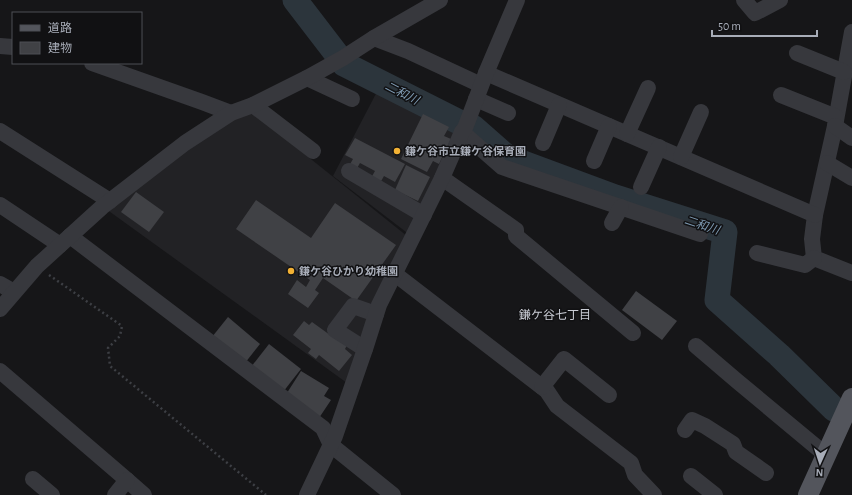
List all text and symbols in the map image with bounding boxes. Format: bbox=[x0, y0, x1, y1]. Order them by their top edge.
legend bbox=[12, 12, 142, 64]
scale bar bbox=[712, 12, 817, 38]
text: 50 m bbox=[718, 20, 741, 32]
text: 道路 bbox=[48, 21, 72, 34]
text: 建物 bbox=[48, 41, 72, 54]
water label: 二和川 bbox=[383, 79, 423, 107]
place label: 鎌ケ谷市立鎌ケ谷保育園 bbox=[405, 145, 526, 157]
marker: 鎌ケ谷市立鎌ケ谷保育園 bbox=[392, 146, 402, 156]
water label: 二和川 bbox=[683, 214, 723, 237]
place label: 鎌ケ谷ひかり幼稚園 bbox=[299, 265, 398, 277]
marker: 鎌ケ谷ひかり幼稚園 bbox=[286, 266, 296, 276]
district label: 鎌ケ谷七丁目 bbox=[519, 308, 591, 321]
north arrow bbox=[800, 443, 840, 483]
text: N bbox=[815, 467, 824, 478]

